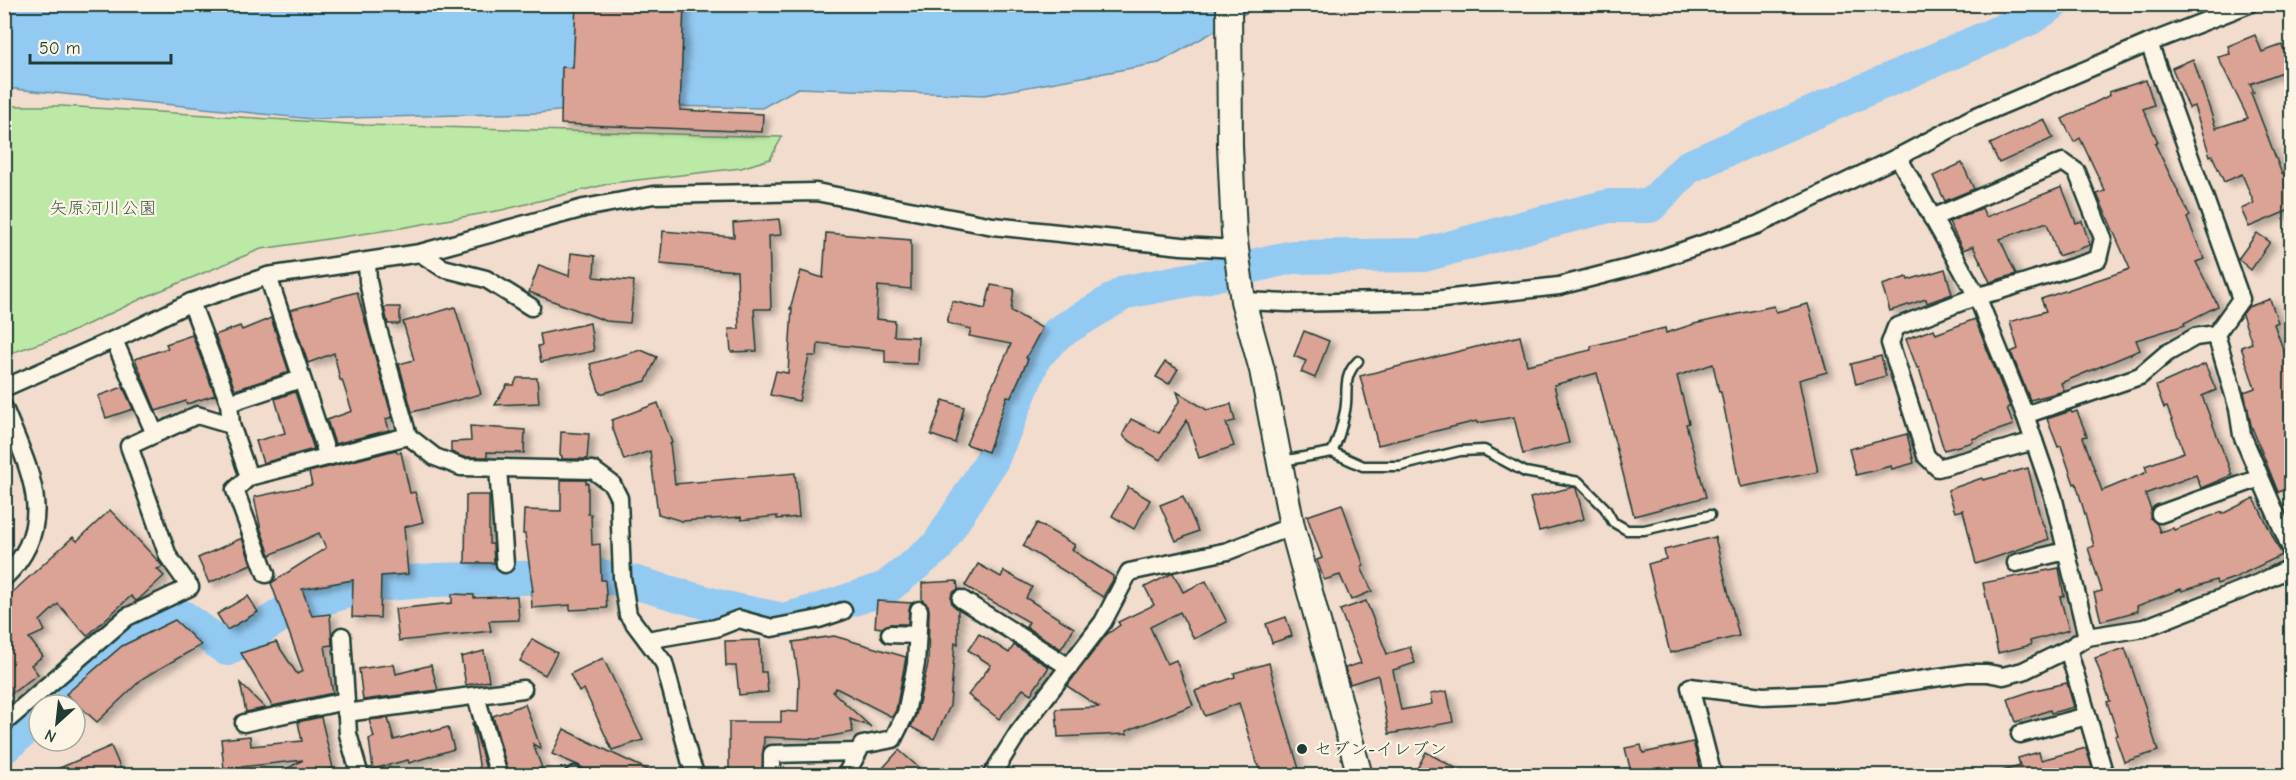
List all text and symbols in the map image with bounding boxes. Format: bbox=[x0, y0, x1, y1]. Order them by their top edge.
scale bar bbox=[30, 27, 171, 65]
text: 50 m bbox=[39, 38, 81, 59]
park label: 矢原河川公園 bbox=[49, 198, 157, 219]
north arrow bbox=[27, 693, 87, 753]
text: N bbox=[42, 725, 59, 746]
place label: セブン-イレブン bbox=[1314, 739, 1447, 760]
marker: セブン-イレブン bbox=[1295, 742, 1309, 756]

